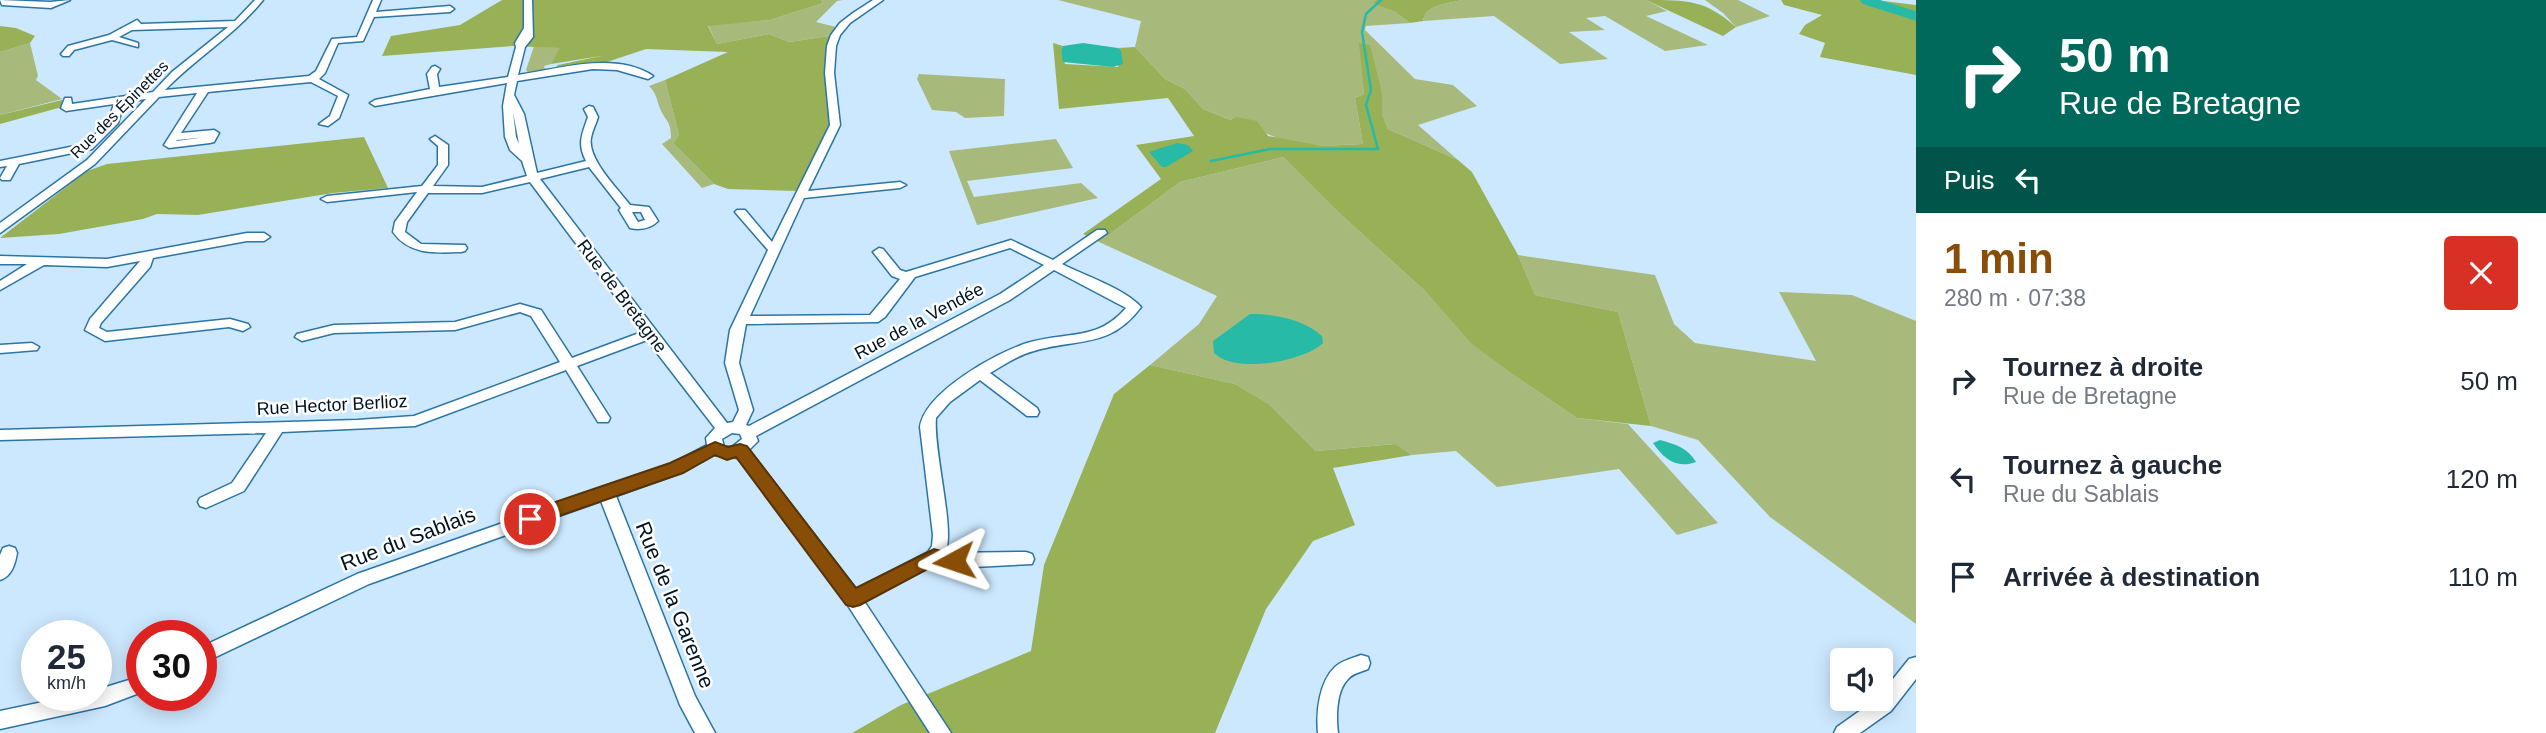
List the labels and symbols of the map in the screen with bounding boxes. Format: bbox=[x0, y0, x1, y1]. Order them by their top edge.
street label: Rue des Épinettes bbox=[66, 56, 172, 162]
street label: Rue de Bretagne bbox=[573, 236, 671, 356]
street label: Rue de la Vendée bbox=[851, 279, 987, 363]
street label: Rue Hector Berlioz bbox=[256, 391, 408, 419]
pin bbox=[500, 489, 560, 549]
street label: Rue du Sablais bbox=[337, 502, 478, 575]
street label: Rue de la Garenne bbox=[632, 518, 719, 691]
position arrow bbox=[917, 524, 991, 598]
speed limit sign: 30 bbox=[126, 620, 217, 711]

